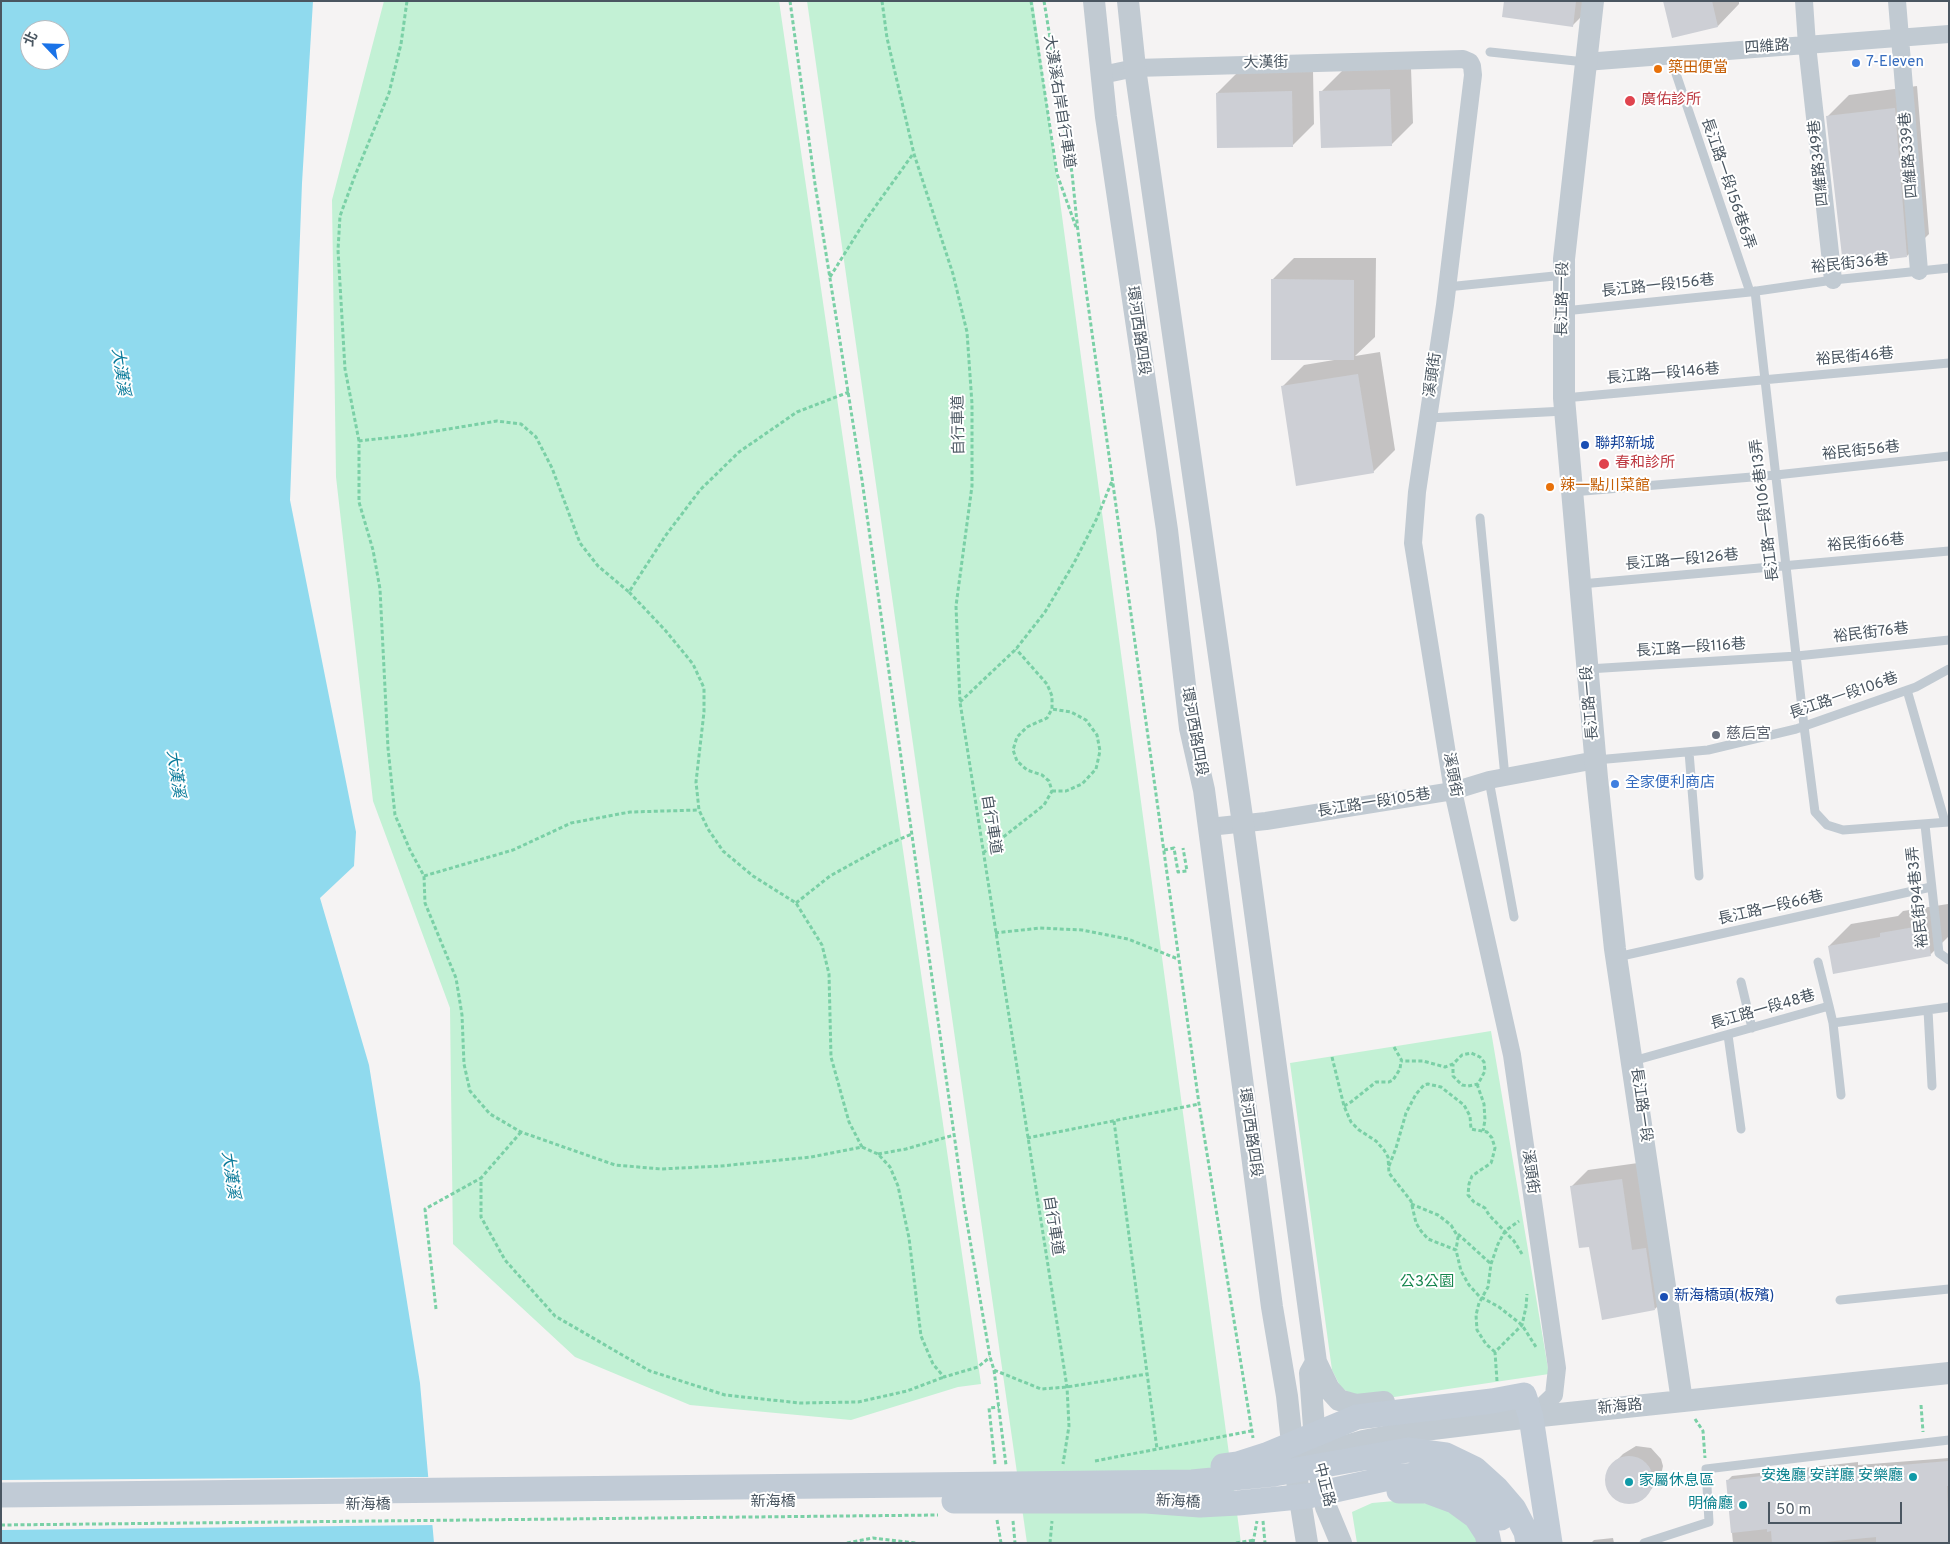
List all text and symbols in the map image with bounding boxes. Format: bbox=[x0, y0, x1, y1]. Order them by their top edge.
north arrow bbox=[20, 20, 70, 70]
text: 北 bbox=[21, 29, 42, 49]
street label: 大漢溪右岸自行車道 bbox=[1039, 34, 1077, 170]
street label: 四維路 bbox=[1744, 37, 1790, 59]
place label: 7-Eleven bbox=[1866, 54, 1924, 72]
street label: 大漢街 bbox=[1243, 55, 1289, 73]
marker: 7-Eleven bbox=[1850, 57, 1862, 69]
place label: 築田便當 bbox=[1668, 60, 1728, 78]
marker: 築田便當 bbox=[1652, 63, 1664, 75]
place label: 廣佑診所 bbox=[1641, 92, 1701, 110]
marker: 廣佑診所 bbox=[1623, 94, 1637, 108]
street label: 四維路339巷 bbox=[1897, 111, 1923, 199]
street label: 長江路一段156巷6弄 bbox=[1696, 116, 1758, 252]
street label: 四維路349巷 bbox=[1806, 119, 1834, 207]
street label: 裕民街36巷 bbox=[1810, 252, 1890, 278]
street label: 長江路一段 bbox=[1554, 261, 1574, 337]
street label: 長江路一段156巷 bbox=[1600, 272, 1716, 302]
street label: 環河西路四段 bbox=[1122, 285, 1152, 377]
street label: 裕民街46巷 bbox=[1815, 346, 1895, 370]
water label: 大漢溪 bbox=[106, 347, 132, 397]
street label: 溪頭街 bbox=[1422, 351, 1446, 399]
street label: 長江路一段146巷 bbox=[1606, 361, 1720, 389]
street label: 自行車道 bbox=[950, 395, 970, 455]
place label: 聯邦新城 bbox=[1595, 436, 1655, 454]
street label: 長江路一段106巷13弄 bbox=[1748, 438, 1784, 582]
marker: 聯邦新城 bbox=[1579, 439, 1591, 451]
street label: 裕民街56巷 bbox=[1821, 439, 1901, 465]
place label: 春和診所 bbox=[1615, 455, 1675, 473]
marker: 春和診所 bbox=[1597, 457, 1611, 471]
place label: 辣一點川菜館 bbox=[1560, 478, 1650, 496]
marker: 辣一點川菜館 bbox=[1544, 481, 1556, 493]
street label: 裕民街66巷 bbox=[1826, 532, 1906, 556]
street label: 長江路一段126巷 bbox=[1625, 547, 1739, 575]
street label: 裕民街76巷 bbox=[1832, 620, 1910, 648]
street label: 長江路一段116巷 bbox=[1635, 636, 1747, 662]
street label: 長江路一段 bbox=[1579, 665, 1603, 741]
street label: 長江路一段106巷 bbox=[1787, 670, 1901, 724]
street label: 環河西路四段 bbox=[1176, 686, 1210, 778]
place label: 慈后宮 bbox=[1726, 726, 1771, 744]
marker: 慈后宮 bbox=[1710, 729, 1722, 741]
water label: 大漢溪 bbox=[161, 749, 187, 799]
street label: 溪頭街 bbox=[1438, 751, 1464, 799]
place label: 全家便利商店 bbox=[1625, 775, 1715, 793]
marker: 全家便利商店 bbox=[1609, 778, 1621, 790]
street label: 長江路一段105巷 bbox=[1316, 786, 1432, 822]
street label: 自行車道 bbox=[976, 794, 1004, 856]
street label: 裕民街94巷3弄 bbox=[1905, 845, 1933, 949]
street label: 長江路一段66巷 bbox=[1716, 888, 1826, 930]
street label: 長江路一段48巷 bbox=[1708, 987, 1818, 1035]
street label: 長江路一段 bbox=[1626, 1067, 1654, 1143]
street label: 環河西路四段 bbox=[1234, 1087, 1264, 1179]
street label: 溪頭街 bbox=[1517, 1148, 1541, 1196]
water label: 大漢溪 bbox=[216, 1150, 242, 1200]
street label: 自行車道 bbox=[1038, 1195, 1066, 1257]
park label: 公3公園 bbox=[1400, 1274, 1454, 1292]
place label: 新海橋頭(板殯) bbox=[1674, 1288, 1774, 1306]
marker: 新海橋頭(板殯) bbox=[1658, 1291, 1670, 1303]
street label: 新海路 bbox=[1597, 1397, 1643, 1419]
street label: 中正路 bbox=[1309, 1461, 1337, 1509]
place label: 安逸廳 安詳廳 安樂廳 bbox=[1761, 1468, 1903, 1486]
marker: 安逸廳 安詳廳 安樂廳 bbox=[1907, 1471, 1919, 1483]
place label: 家屬休息區 bbox=[1639, 1473, 1714, 1491]
marker: 家屬休息區 bbox=[1623, 1476, 1635, 1488]
scale bar bbox=[1770, 1492, 1904, 1524]
street label: 新海橋 bbox=[1155, 1493, 1201, 1513]
street label: 新海橋 bbox=[751, 1494, 795, 1512]
place label: 明倫廳 bbox=[1688, 1496, 1733, 1514]
street label: 新海橋 bbox=[346, 1497, 390, 1515]
marker: 明倫廳 bbox=[1737, 1499, 1749, 1511]
text: 50 m bbox=[1776, 1501, 1811, 1520]

